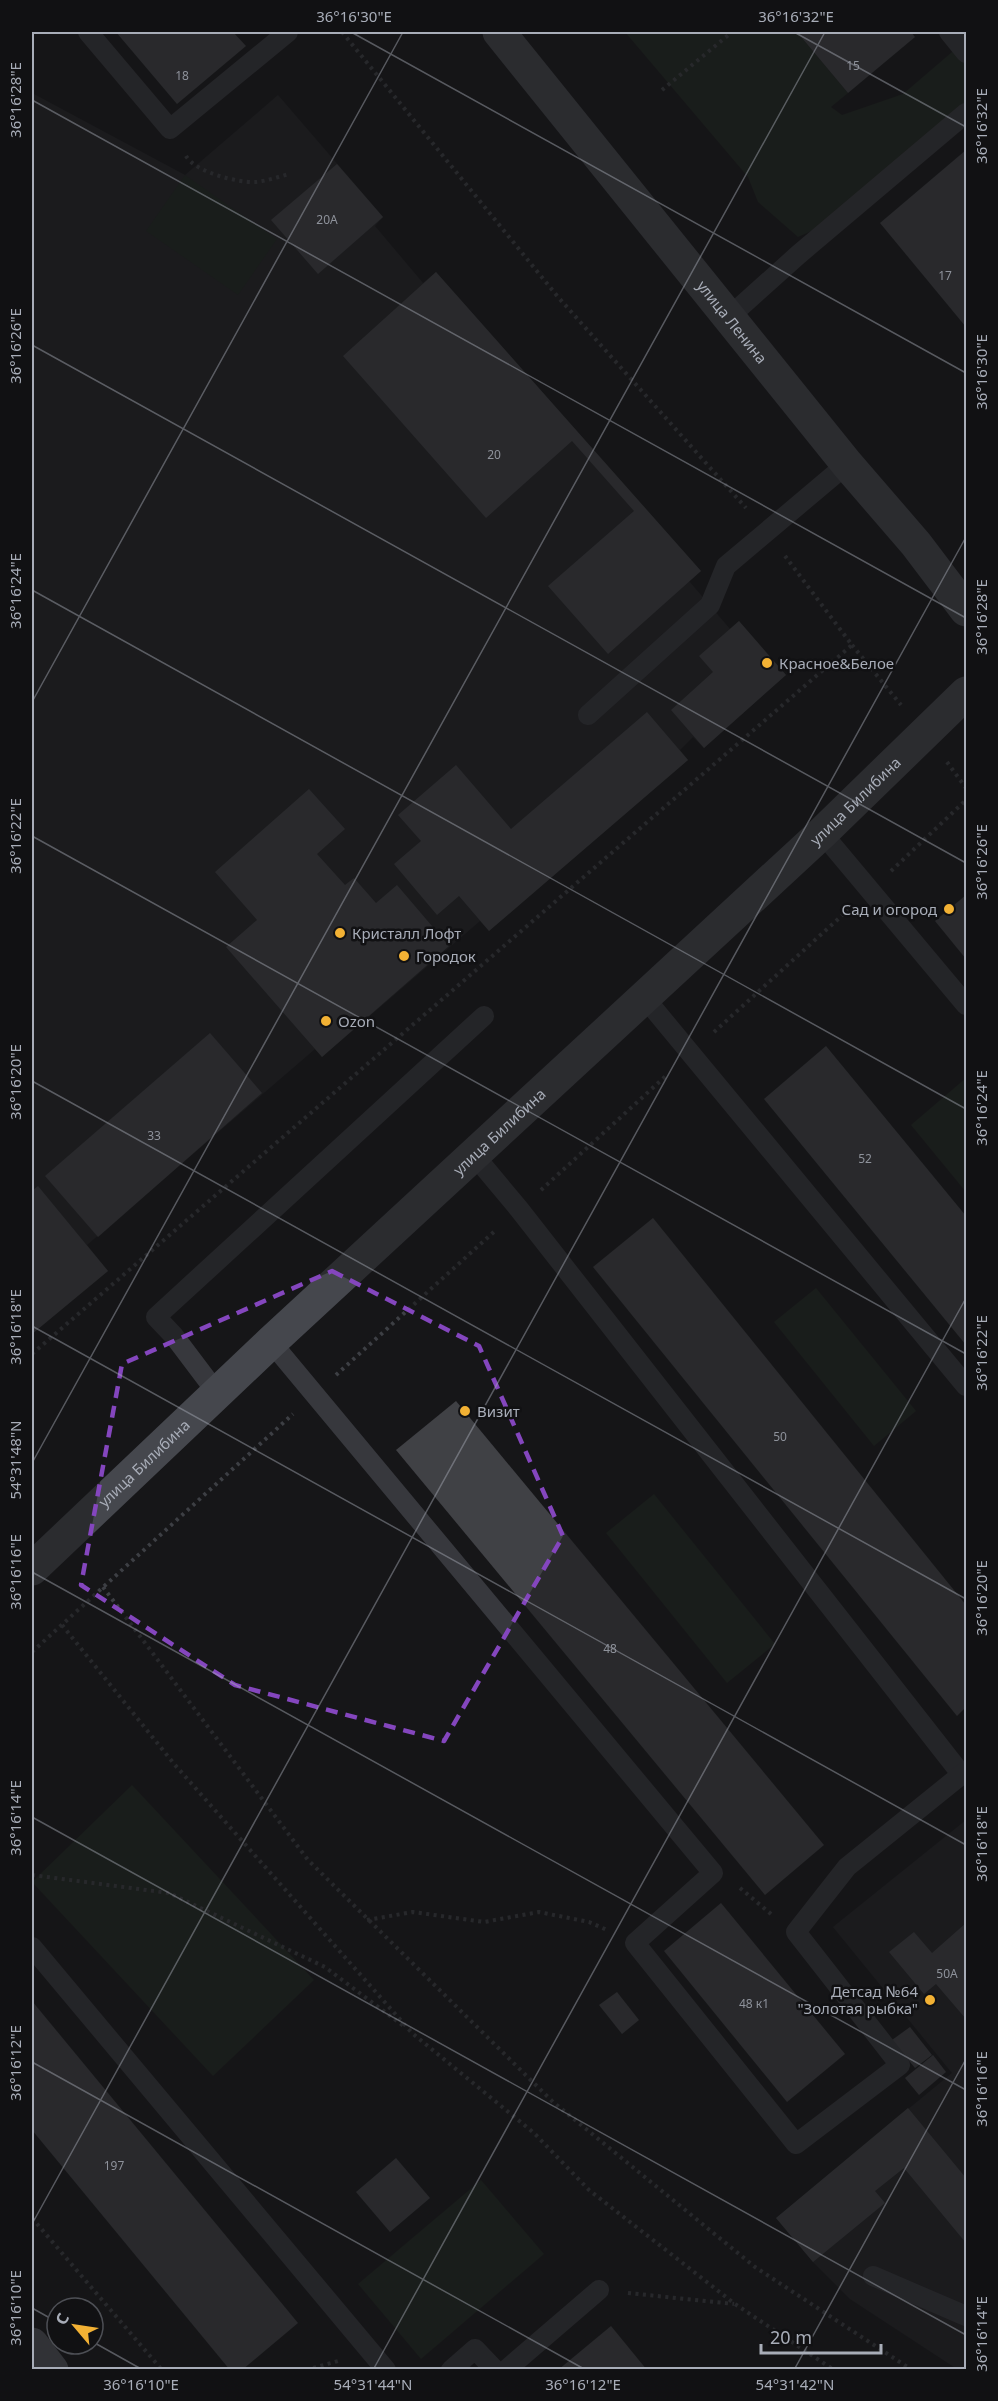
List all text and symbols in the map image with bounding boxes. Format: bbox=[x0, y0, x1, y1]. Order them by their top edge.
text: 36°16'30"E bbox=[316, 6, 392, 26]
text: 36°16'32"E bbox=[758, 6, 834, 26]
house number: 15 bbox=[846, 57, 860, 74]
text: 36°16'28"E bbox=[5, 62, 25, 138]
house number: 18 bbox=[175, 67, 189, 84]
text: 36°16'32"E bbox=[971, 88, 991, 164]
house number: 20А bbox=[316, 211, 338, 228]
house number: 17 bbox=[938, 267, 952, 284]
street label: улица Ленина bbox=[693, 276, 772, 367]
text: 36°16'26"E bbox=[5, 308, 25, 384]
text: 36°16'30"E bbox=[971, 334, 991, 410]
house number: 20 bbox=[487, 446, 501, 463]
text: 36°16'24"E bbox=[5, 553, 25, 629]
text: 36°16'28"E bbox=[971, 579, 991, 655]
place label: Красное&Белое bbox=[779, 653, 894, 673]
marker: Красное&Белое bbox=[760, 656, 774, 670]
street label: улица Билибина bbox=[805, 752, 905, 849]
text: 36°16'22"E bbox=[5, 798, 25, 874]
text: 36°16'26"E bbox=[971, 824, 991, 900]
place label: Сад и огород bbox=[842, 899, 937, 919]
marker: Сад и огород bbox=[942, 902, 956, 916]
place label: Кристалл Лофт bbox=[352, 923, 461, 943]
marker: Кристалл Лофт bbox=[333, 926, 347, 940]
place label: Городок bbox=[416, 946, 476, 966]
marker: Городок bbox=[397, 949, 411, 963]
place label: Ozon bbox=[338, 1011, 375, 1031]
marker: Ozon bbox=[319, 1014, 333, 1028]
text: 36°16'20"E bbox=[5, 1044, 25, 1120]
text: 36°16'24"E bbox=[971, 1070, 991, 1146]
street label: улица Билибина bbox=[448, 1084, 549, 1179]
house number: 33 bbox=[147, 1127, 161, 1144]
house number: 52 bbox=[858, 1150, 872, 1167]
text: 36°16'18"E bbox=[5, 1289, 25, 1365]
text: 36°16'22"E bbox=[971, 1315, 991, 1391]
place label: Визит bbox=[477, 1401, 520, 1421]
marker: Визит bbox=[458, 1404, 472, 1418]
street label: улица Билибина bbox=[94, 1415, 194, 1511]
text: 54°31'48"N bbox=[5, 1421, 25, 1499]
house number: 50 bbox=[773, 1428, 787, 1445]
text: 36°16'16"E bbox=[5, 1534, 25, 1610]
text: 36°16'20"E bbox=[971, 1560, 991, 1636]
house number: 48 bbox=[603, 1640, 617, 1657]
text: 36°16'14"E bbox=[5, 1780, 25, 1856]
text: 36°16'18"E bbox=[971, 1806, 991, 1882]
house number: 50А bbox=[936, 1965, 958, 1982]
place label: Детсад №64 "Золотая рыбка" bbox=[797, 1981, 918, 2018]
marker: Детсад №64 "Золотая рыбка" bbox=[923, 1993, 937, 2007]
house number: 48 к1 bbox=[739, 1995, 769, 2012]
text: 36°16'12"E bbox=[5, 2025, 25, 2101]
text: 36°16'16"E bbox=[971, 2051, 991, 2127]
house number: 197 bbox=[104, 2157, 124, 2174]
text: 36°16'10"E bbox=[5, 2270, 25, 2346]
north arrow bbox=[45, 2296, 105, 2356]
text: 36°16'14"E bbox=[971, 2296, 991, 2372]
text: С bbox=[50, 2309, 74, 2329]
scale bar bbox=[761, 2317, 881, 2355]
text: 20 m bbox=[770, 2325, 812, 2349]
text: 36°16'10"E bbox=[103, 2374, 179, 2394]
text: 54°31'44"N bbox=[334, 2374, 412, 2394]
text: 36°16'12"E bbox=[545, 2374, 621, 2394]
text: 54°31'42"N bbox=[756, 2374, 834, 2394]

